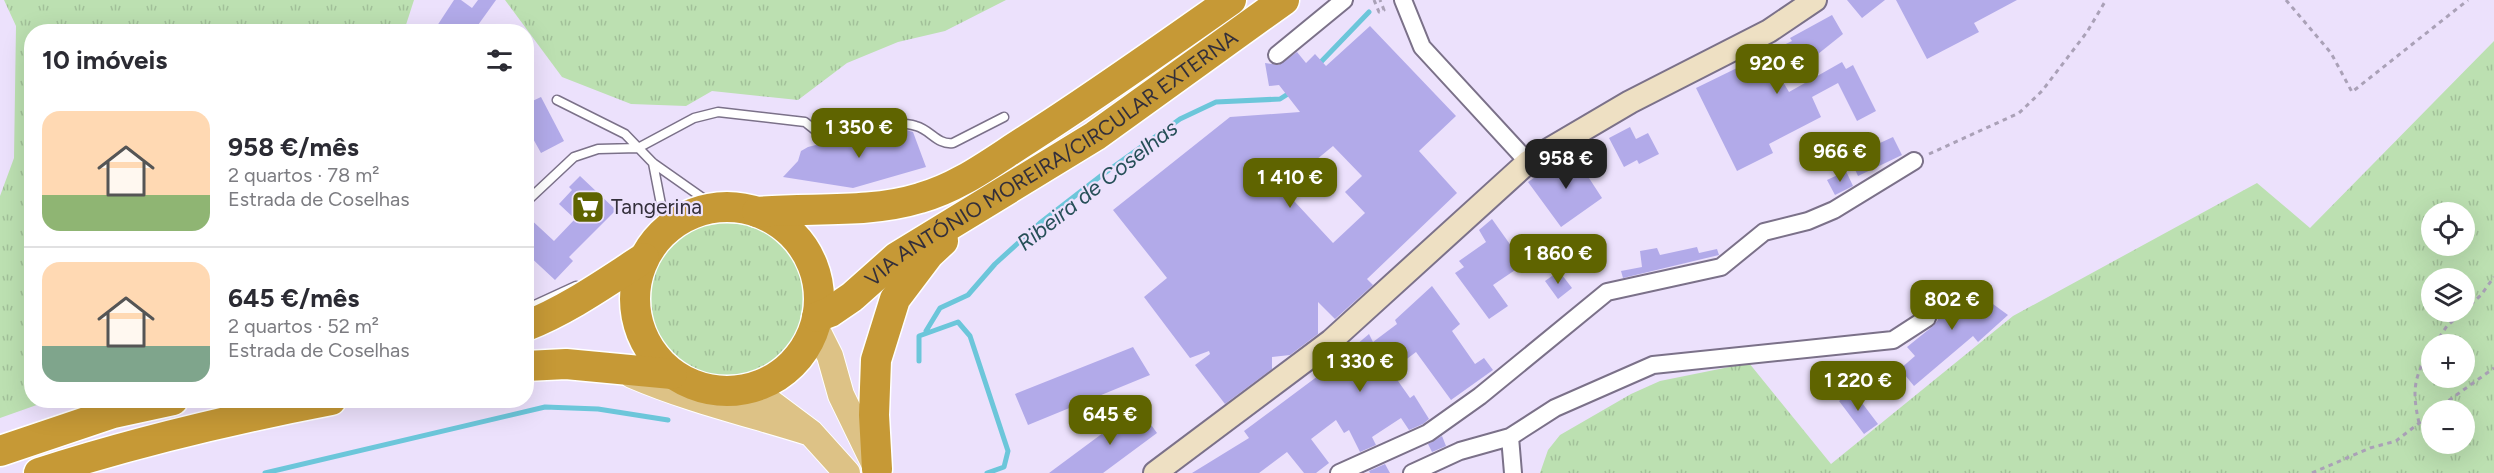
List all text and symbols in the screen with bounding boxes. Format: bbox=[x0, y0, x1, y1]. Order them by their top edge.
street label: VIA ANTÓNIO MOREIRA/CIRCULAR EXTERNA bbox=[860, 25, 1242, 291]
text: 10 imóveis bbox=[42, 44, 167, 76]
icon: filters bbox=[483, 44, 516, 77]
pin: 920 € bbox=[1735, 44, 1819, 95]
text: 920 € bbox=[1750, 51, 1804, 75]
pin: 1 350 € bbox=[804, 108, 914, 159]
water label: Ribeira de Coselhas bbox=[1012, 114, 1183, 257]
text: 1 350 € bbox=[825, 115, 893, 139]
text: 958 €/mês bbox=[228, 131, 359, 163]
pin: 966 € bbox=[1798, 132, 1882, 183]
icon: home bbox=[90, 135, 162, 207]
pin: 958 € bbox=[1524, 139, 1608, 190]
text: 966 € bbox=[1813, 139, 1867, 163]
text: 958 € bbox=[1539, 146, 1593, 170]
pin: 1 410 € bbox=[1235, 158, 1345, 209]
text: 2 quartos · 78 m² bbox=[228, 163, 379, 187]
text: 1 410 € bbox=[1257, 165, 1323, 189]
text: Estrada de Coselhas bbox=[228, 187, 409, 211]
supermarket icon: Tangerina bbox=[570, 189, 606, 225]
place label: Tangerina bbox=[611, 194, 702, 219]
map controls bbox=[2421, 202, 2475, 454]
button: locate bbox=[2421, 202, 2475, 256]
pin: 1 860 € bbox=[1503, 234, 1613, 285]
text: 1 860 € bbox=[1524, 241, 1592, 265]
button: layers bbox=[2421, 268, 2475, 322]
pin: 802 € bbox=[1910, 280, 1994, 331]
text: 645 €/mês bbox=[228, 282, 359, 314]
icon: home bbox=[90, 286, 162, 358]
text: 802 € bbox=[1924, 287, 1980, 311]
text: 2 quartos · 52 m² bbox=[228, 314, 379, 338]
button: + bbox=[2421, 334, 2475, 388]
text: Estrada de Coselhas bbox=[228, 338, 409, 362]
pin: 1 330 € bbox=[1305, 342, 1415, 393]
text: 1 330 € bbox=[1326, 349, 1394, 373]
pin: 1 220 € bbox=[1803, 361, 1913, 412]
text: 1 220 € bbox=[1824, 368, 1892, 392]
pin: 645 € bbox=[1068, 395, 1152, 446]
button: − bbox=[2421, 400, 2475, 454]
text: 645 € bbox=[1083, 402, 1137, 426]

